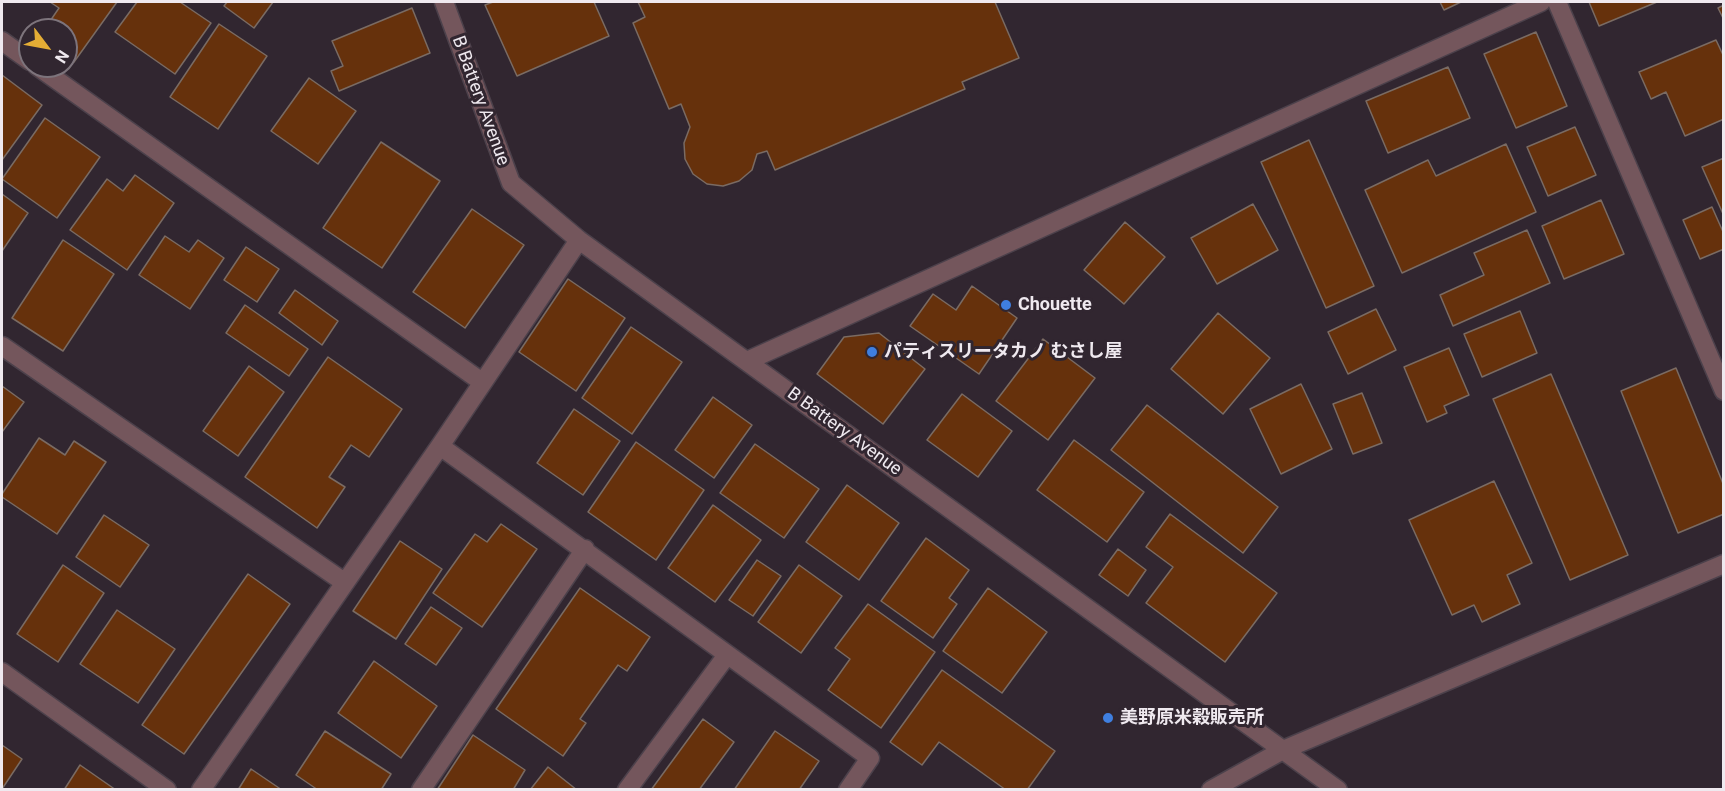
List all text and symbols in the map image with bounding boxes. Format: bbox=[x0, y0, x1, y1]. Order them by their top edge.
north arrow bbox=[18, 18, 78, 78]
street label: B Battery Avenue bbox=[447, 33, 513, 169]
text: N bbox=[51, 47, 73, 67]
place label: Chouette bbox=[1018, 294, 1092, 316]
marker: Chouette bbox=[999, 298, 1013, 312]
place label: パティスリータカノ むさし屋 bbox=[884, 341, 1122, 363]
marker: パティスリータカノ むさし屋 bbox=[865, 345, 879, 359]
street label: B Battery Avenue bbox=[783, 383, 905, 481]
place label: 美野原米穀販売所 bbox=[1120, 707, 1264, 729]
marker: 美野原米穀販売所 bbox=[1101, 711, 1115, 725]

